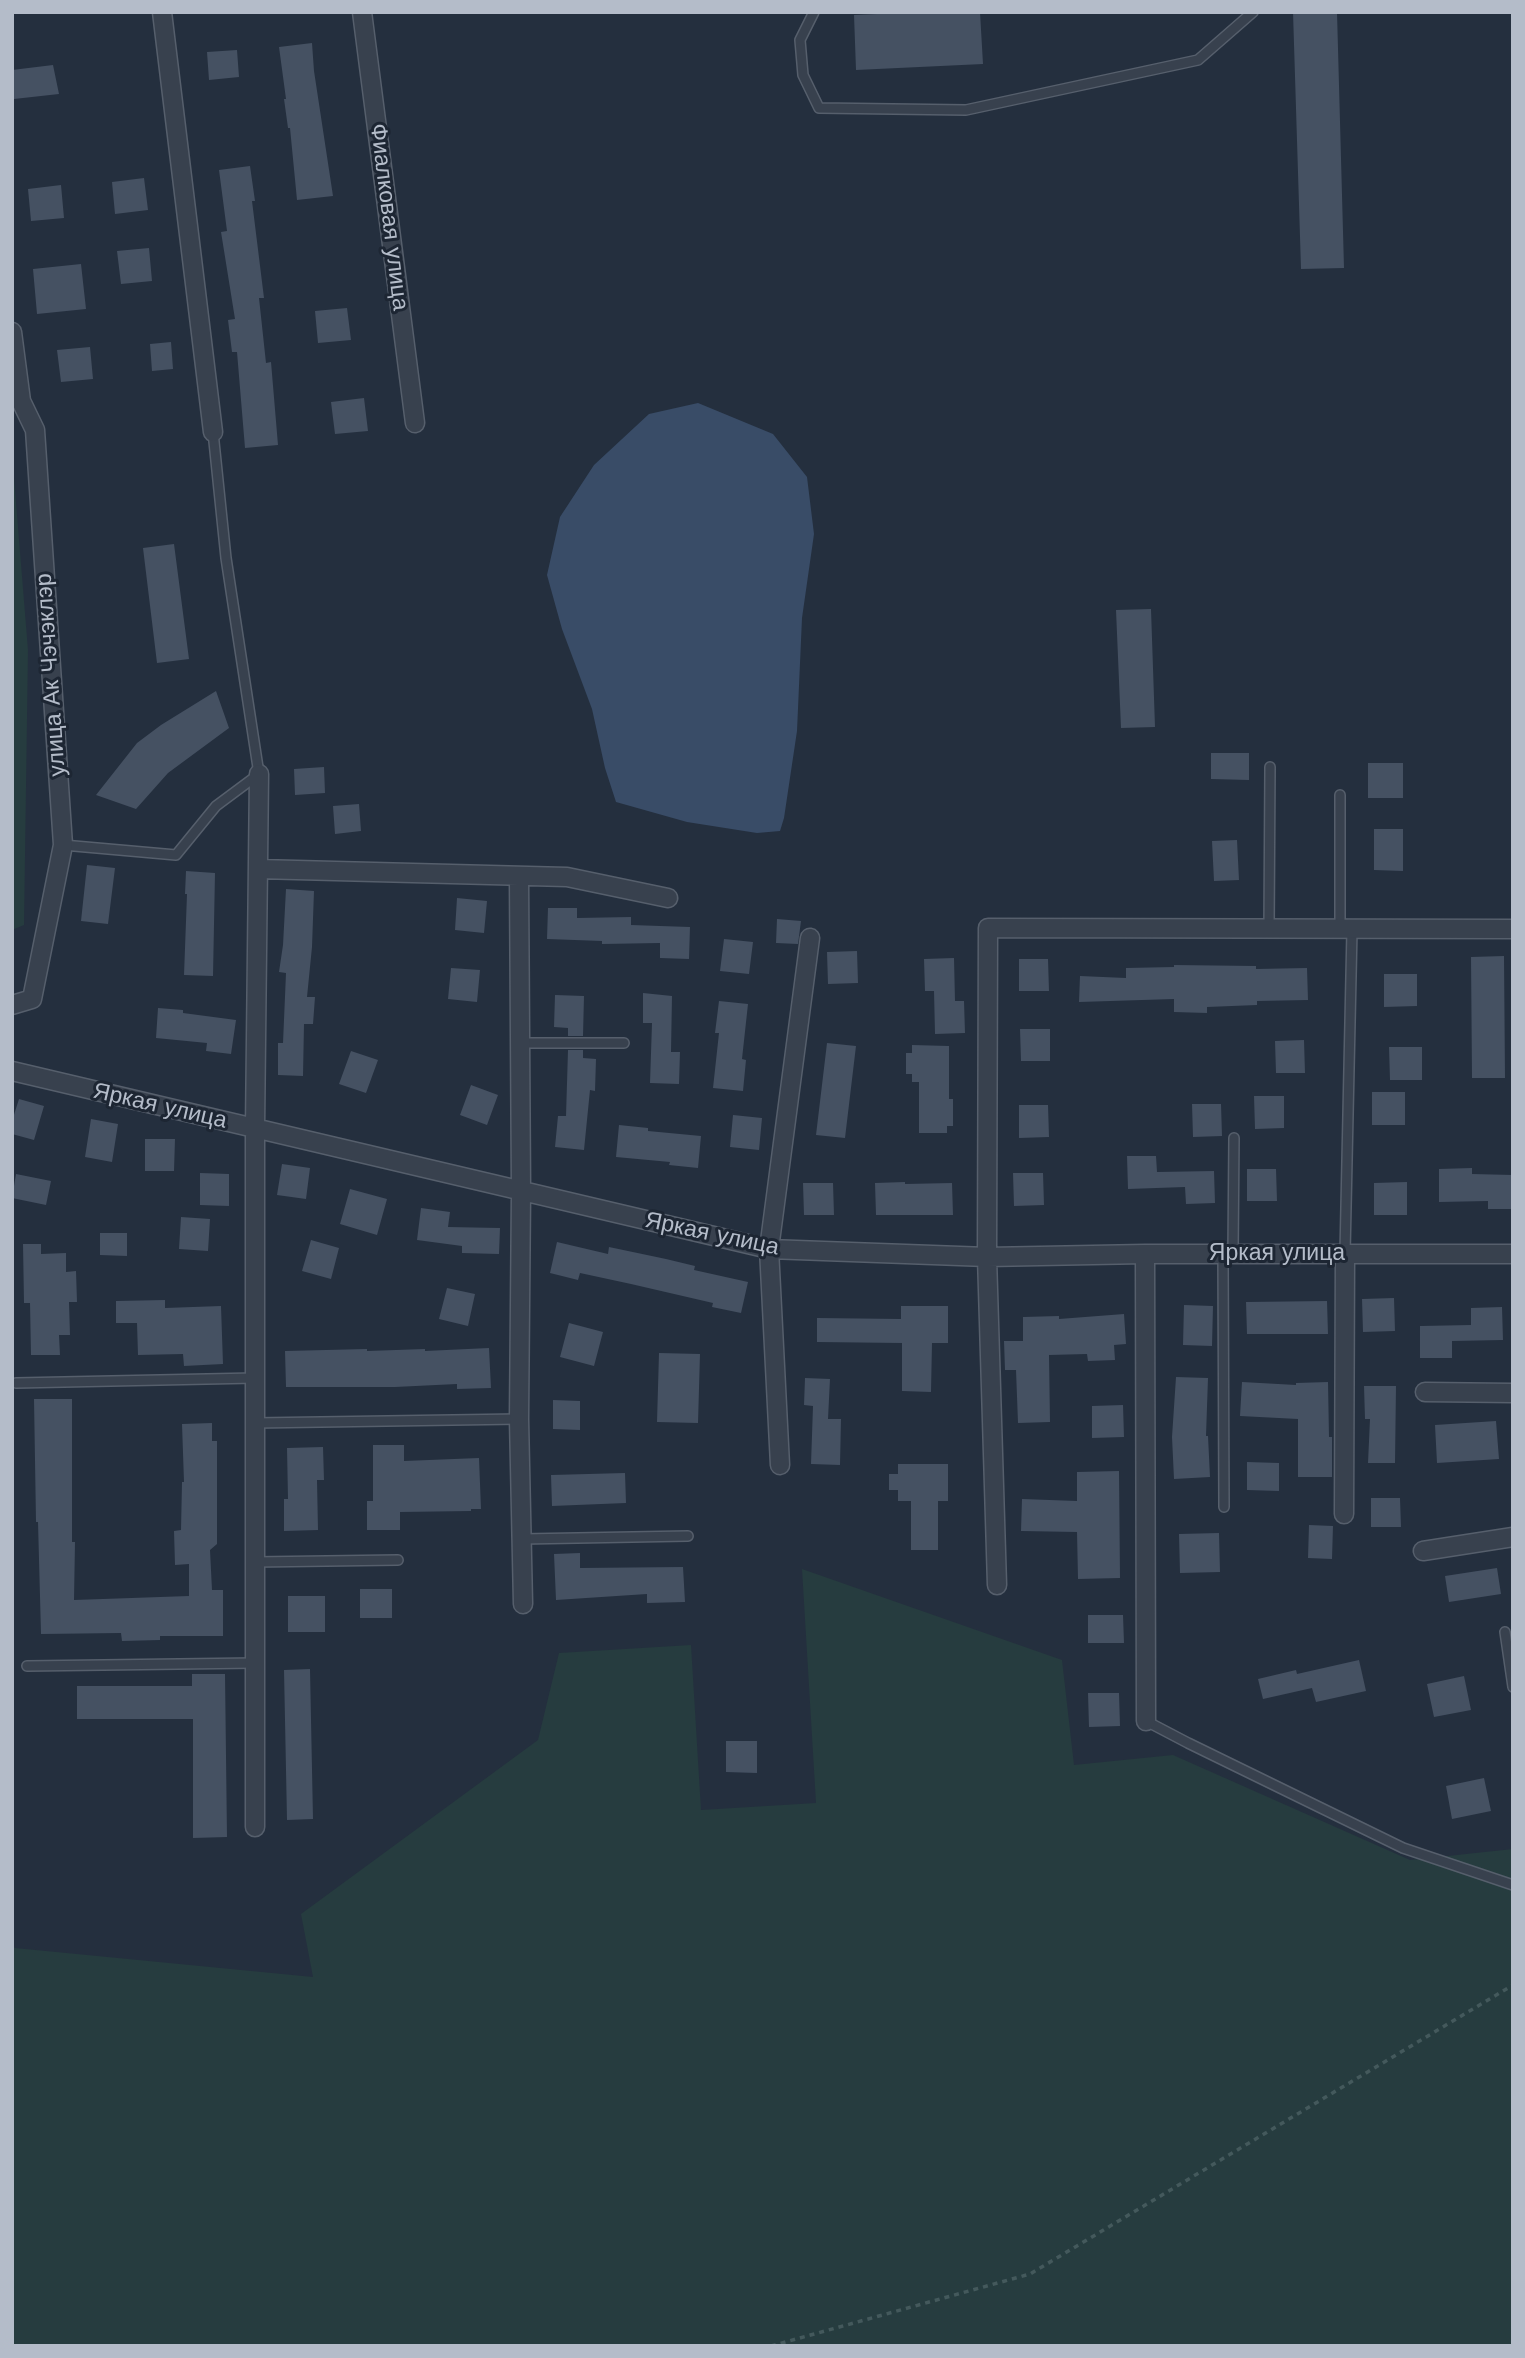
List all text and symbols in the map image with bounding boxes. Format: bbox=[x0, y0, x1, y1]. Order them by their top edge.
street label: Фиалковая улица bbox=[364, 122, 414, 312]
street label: улица Ак Чэчэклэр bbox=[30, 573, 72, 777]
street label: Яркая улица bbox=[90, 1077, 230, 1135]
street label: Яркая улица bbox=[642, 1206, 782, 1262]
street label: Яркая улица bbox=[1209, 1239, 1345, 1267]

